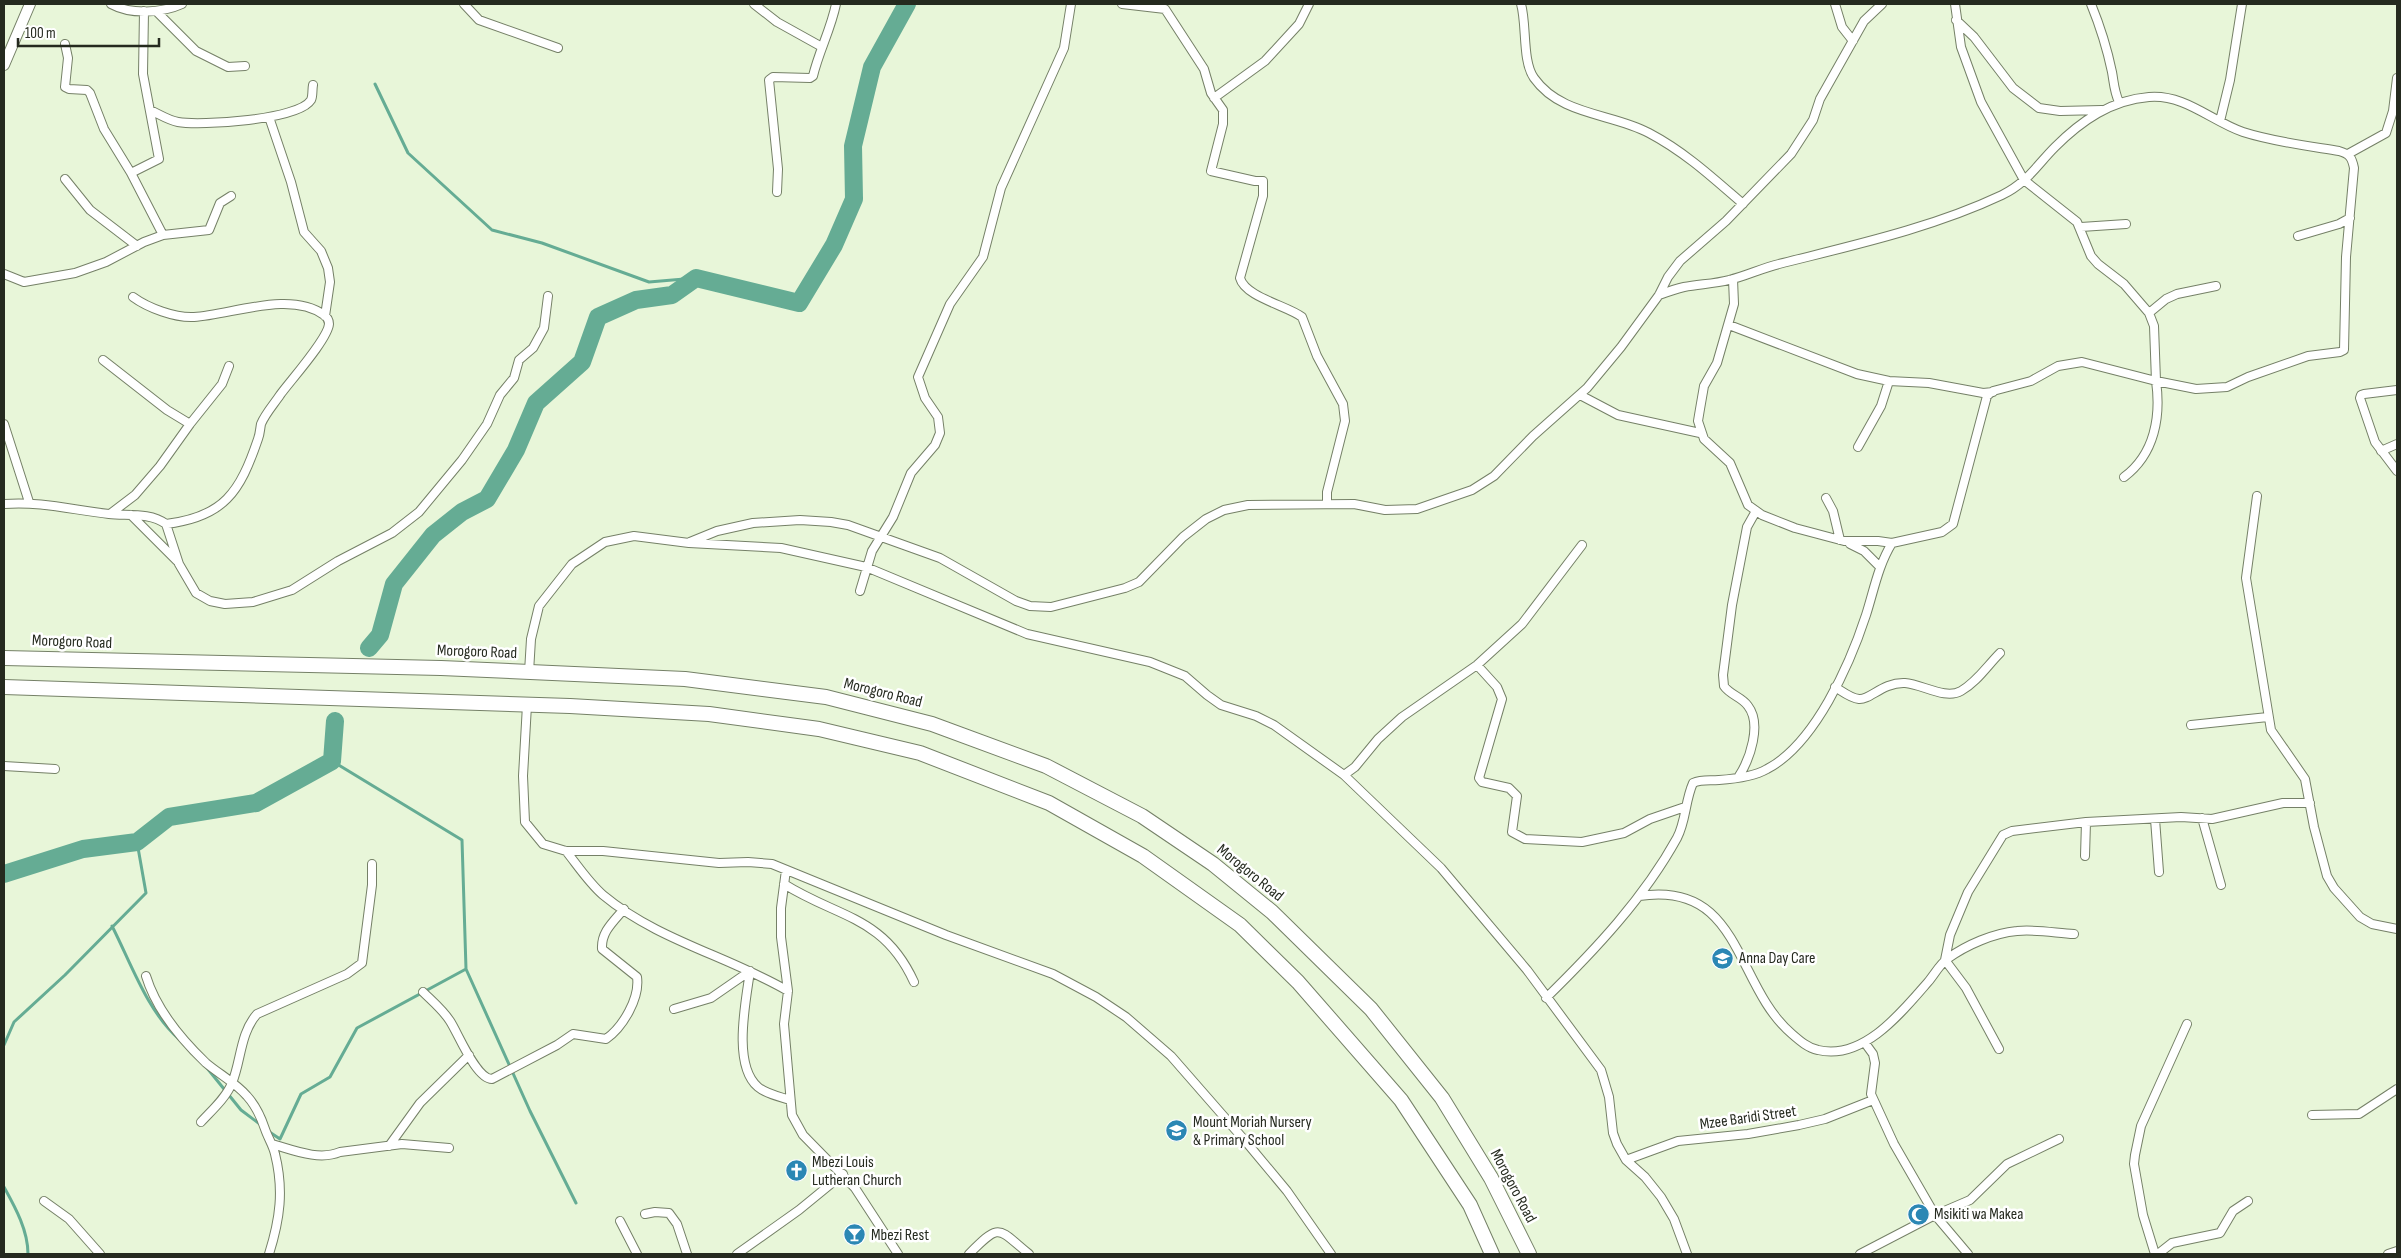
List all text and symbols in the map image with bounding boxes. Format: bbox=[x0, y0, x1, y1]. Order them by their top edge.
scale bar bbox=[18, 15, 159, 47]
text: 100 m bbox=[25, 24, 56, 43]
street label: Morogoro Road bbox=[32, 631, 112, 653]
street label: Morogoro Road bbox=[437, 641, 517, 663]
street label: Morogoro Road bbox=[842, 674, 924, 712]
street label: Morogoro Road bbox=[1213, 840, 1287, 906]
school or university icon: Anna Day Care bbox=[1711, 946, 1735, 970]
place label: Anna Day Care bbox=[1738, 949, 1816, 968]
street label: Mzee Baridi Street bbox=[1699, 1102, 1798, 1134]
place label: Mount Moriah Nursery & Primary School bbox=[1193, 1113, 1312, 1150]
school or university icon: Mount Moriah Nursery & Primary School bbox=[1165, 1119, 1189, 1143]
street label: Morogoro Road bbox=[1486, 1146, 1540, 1226]
place label: Mbezi Louis Lutheran Church bbox=[812, 1153, 902, 1190]
church icon: Mbezi Louis Lutheran Church bbox=[784, 1159, 808, 1183]
mosque icon: Msikiti wa Makea bbox=[1906, 1202, 1930, 1226]
place label: Msikiti wa Makea bbox=[1934, 1205, 2023, 1224]
bar icon: Mbezi Rest bbox=[843, 1223, 867, 1247]
place label: Mbezi Rest bbox=[871, 1226, 929, 1245]

